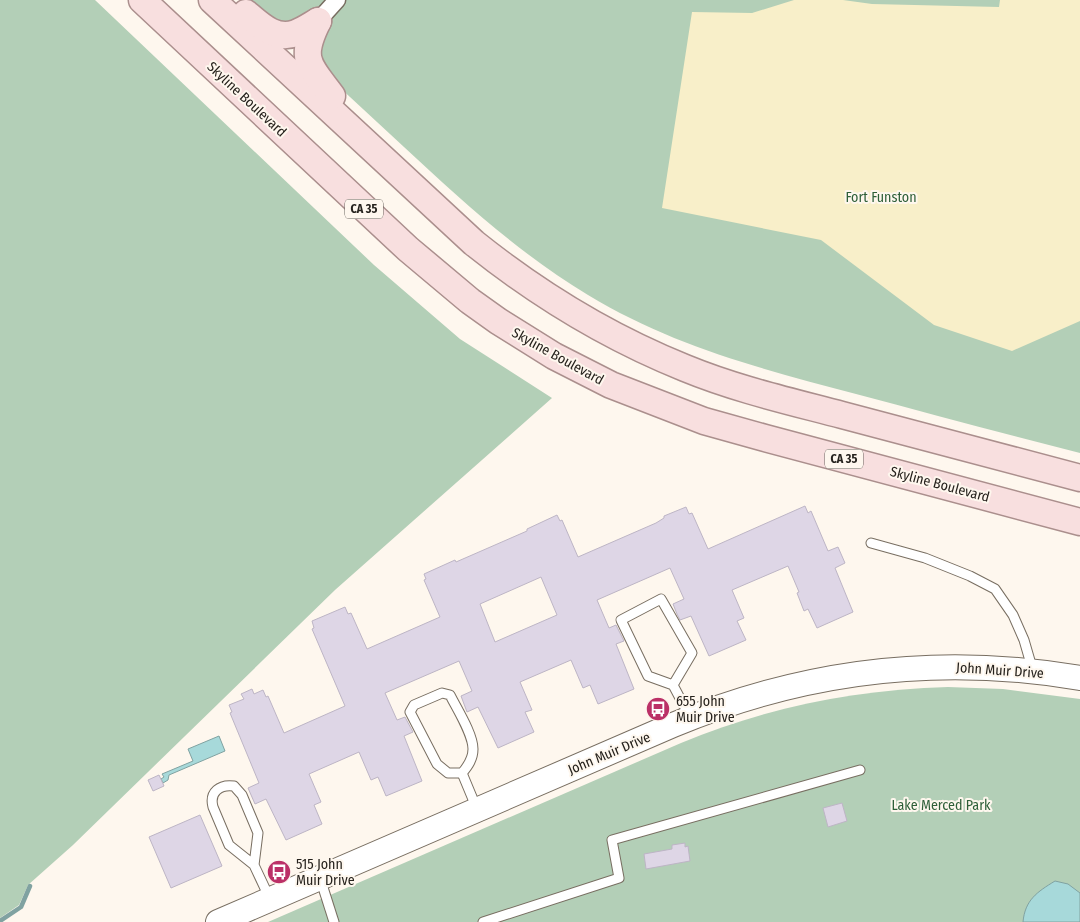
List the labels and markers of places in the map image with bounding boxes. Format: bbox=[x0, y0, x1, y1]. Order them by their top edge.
place label: 655 John Muir Drive bbox=[676, 693, 735, 726]
bus stop icon: 655 John Muir Drive bbox=[645, 696, 671, 722]
place label: 515 John Muir Drive bbox=[296, 856, 355, 889]
bus stop icon: 515 John Muir Drive bbox=[266, 859, 292, 885]

